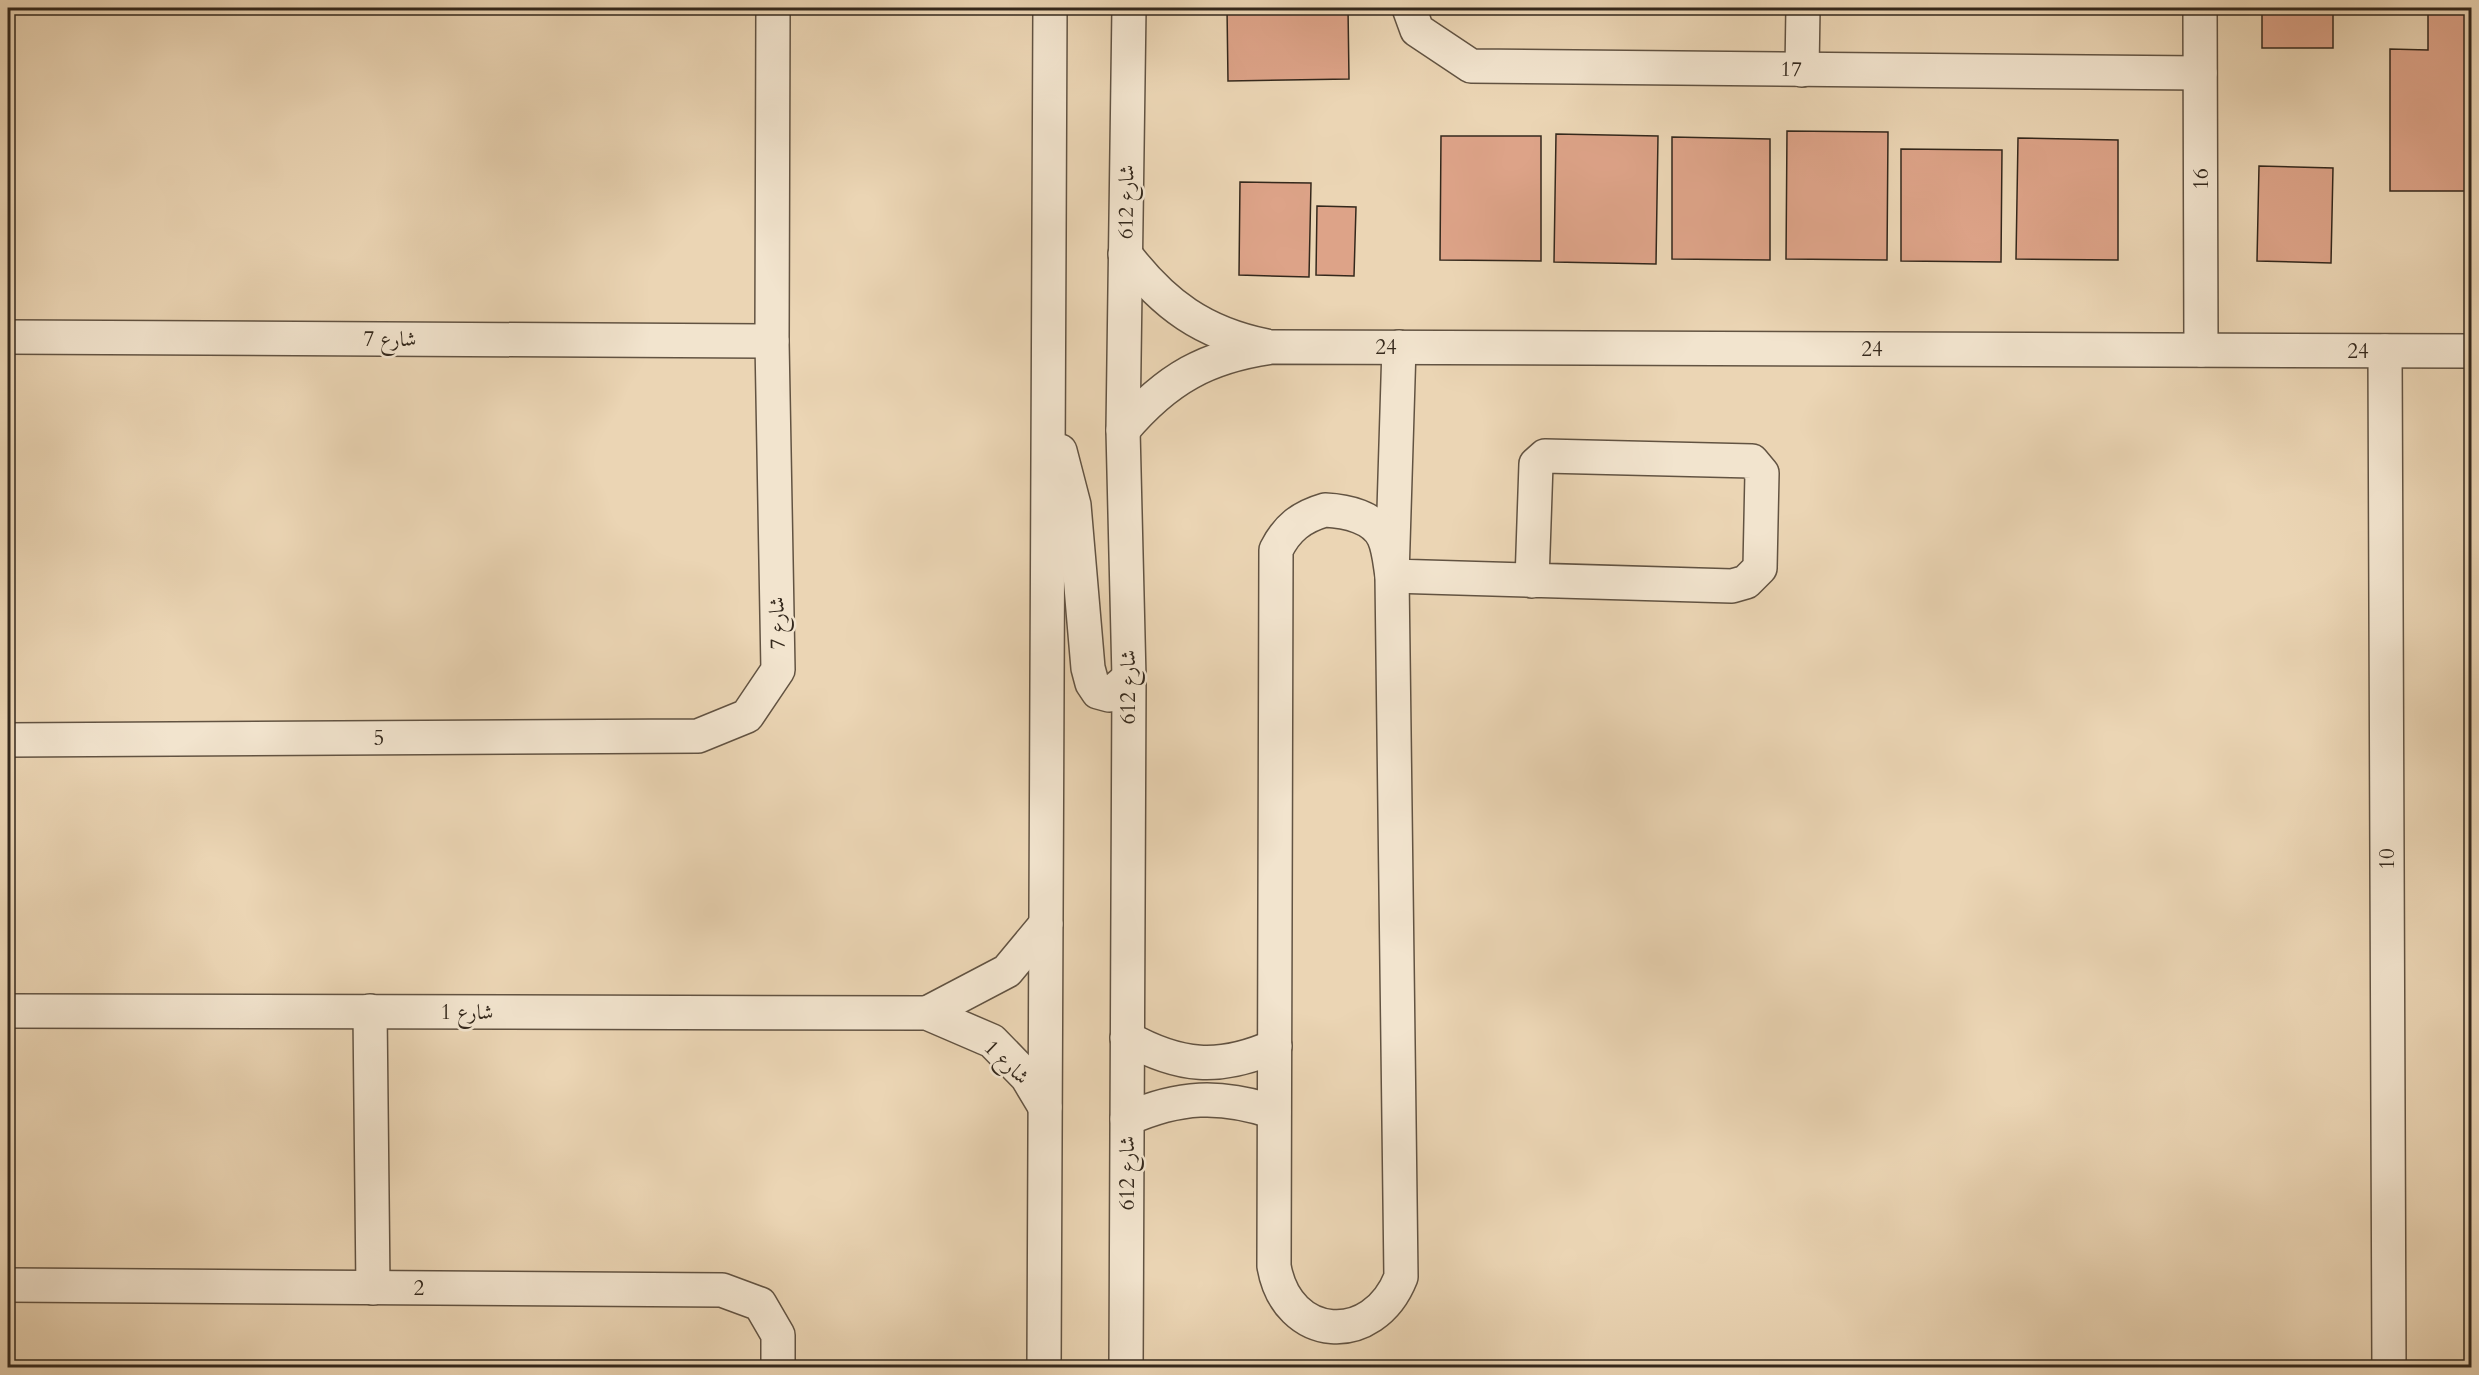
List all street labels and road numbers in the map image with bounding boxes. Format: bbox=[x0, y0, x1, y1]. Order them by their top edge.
street label: 17 bbox=[1780, 55, 1802, 84]
street label: شارع 612 bbox=[1111, 165, 1145, 240]
street label: 16 bbox=[2187, 168, 2216, 190]
street label: شارع 7 bbox=[364, 325, 416, 357]
street label: 24 bbox=[1375, 333, 1397, 362]
street label: 24 bbox=[1861, 335, 1883, 364]
street label: 24 bbox=[2347, 337, 2369, 366]
street label: شارع 7 bbox=[763, 596, 795, 650]
street label: شارع 612 bbox=[1114, 650, 1146, 724]
street label: 5 bbox=[374, 724, 384, 753]
street label: 10 bbox=[2373, 848, 2402, 870]
street label: شارع 1 bbox=[441, 998, 493, 1030]
street label: شارع 1 bbox=[975, 1034, 1036, 1093]
street label: شارع 612 bbox=[1113, 1136, 1145, 1210]
street label: 2 bbox=[414, 1274, 425, 1303]

